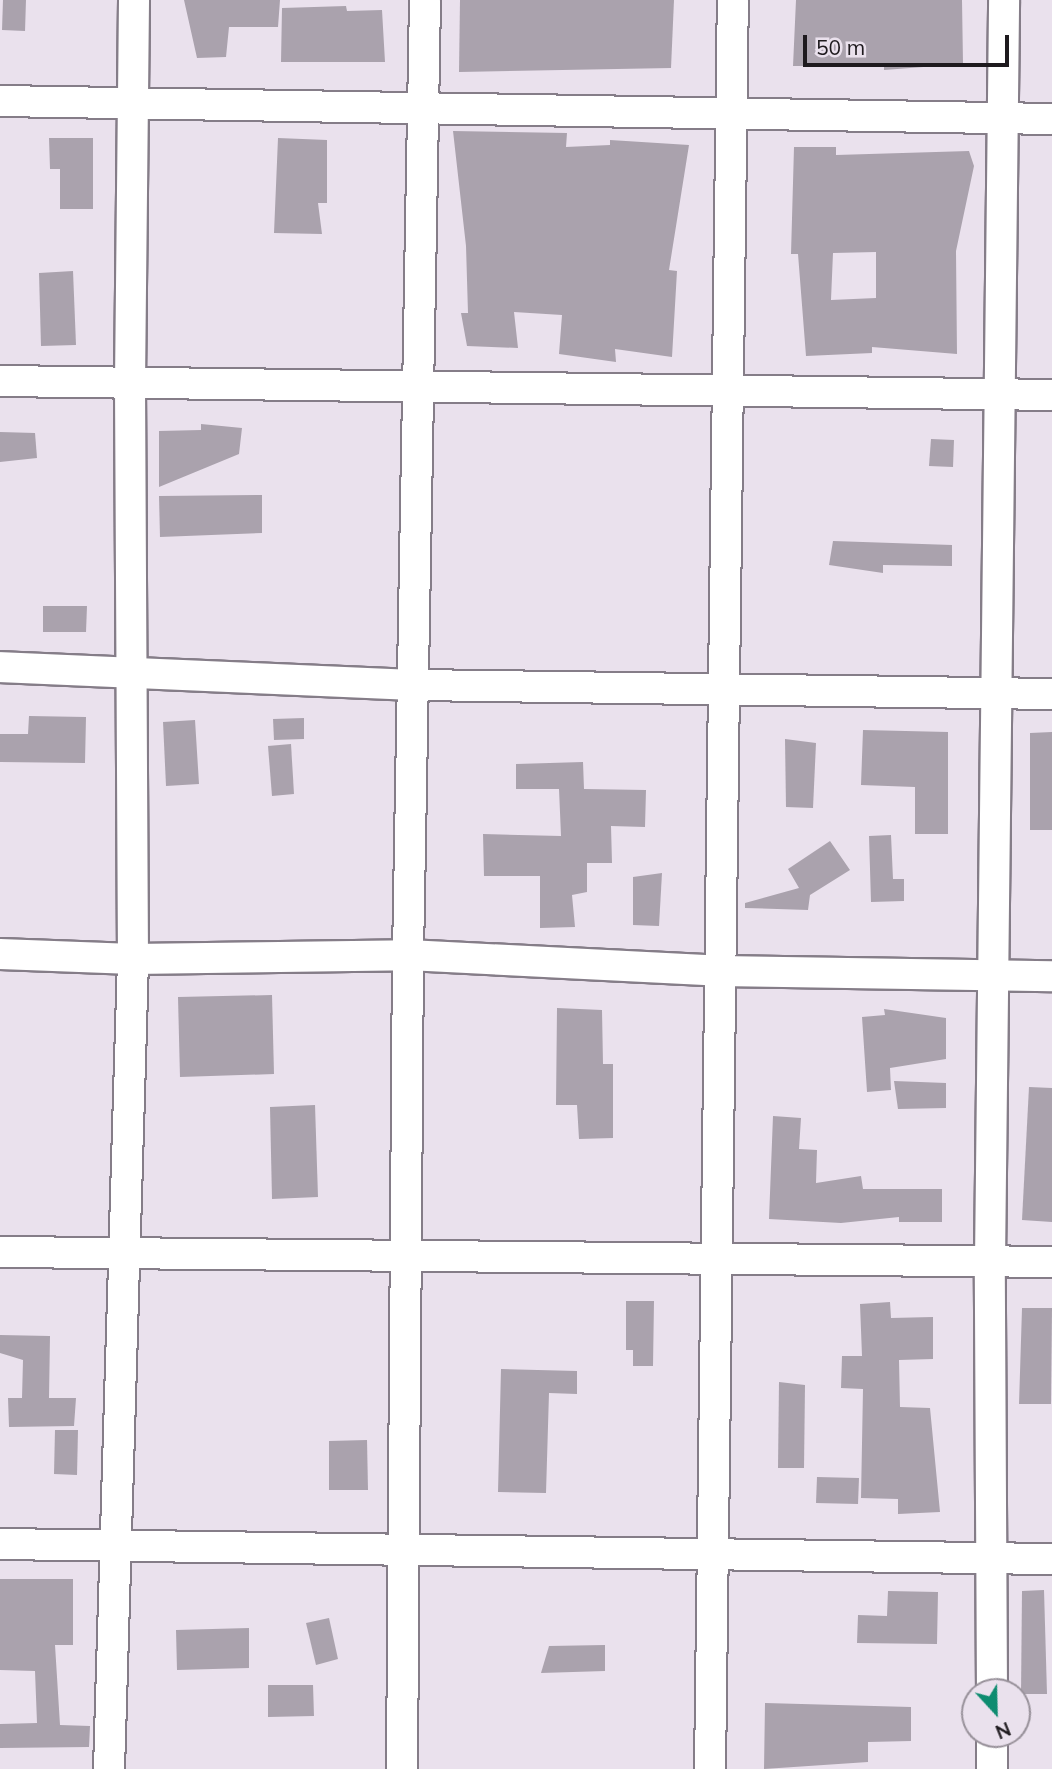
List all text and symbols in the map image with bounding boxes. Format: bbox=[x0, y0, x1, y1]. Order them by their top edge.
scale bar bbox=[807, 21, 1014, 65]
text: 50 m bbox=[816, 34, 865, 60]
north arrow bbox=[961, 1678, 1031, 1748]
text: N bbox=[992, 1717, 1014, 1744]

